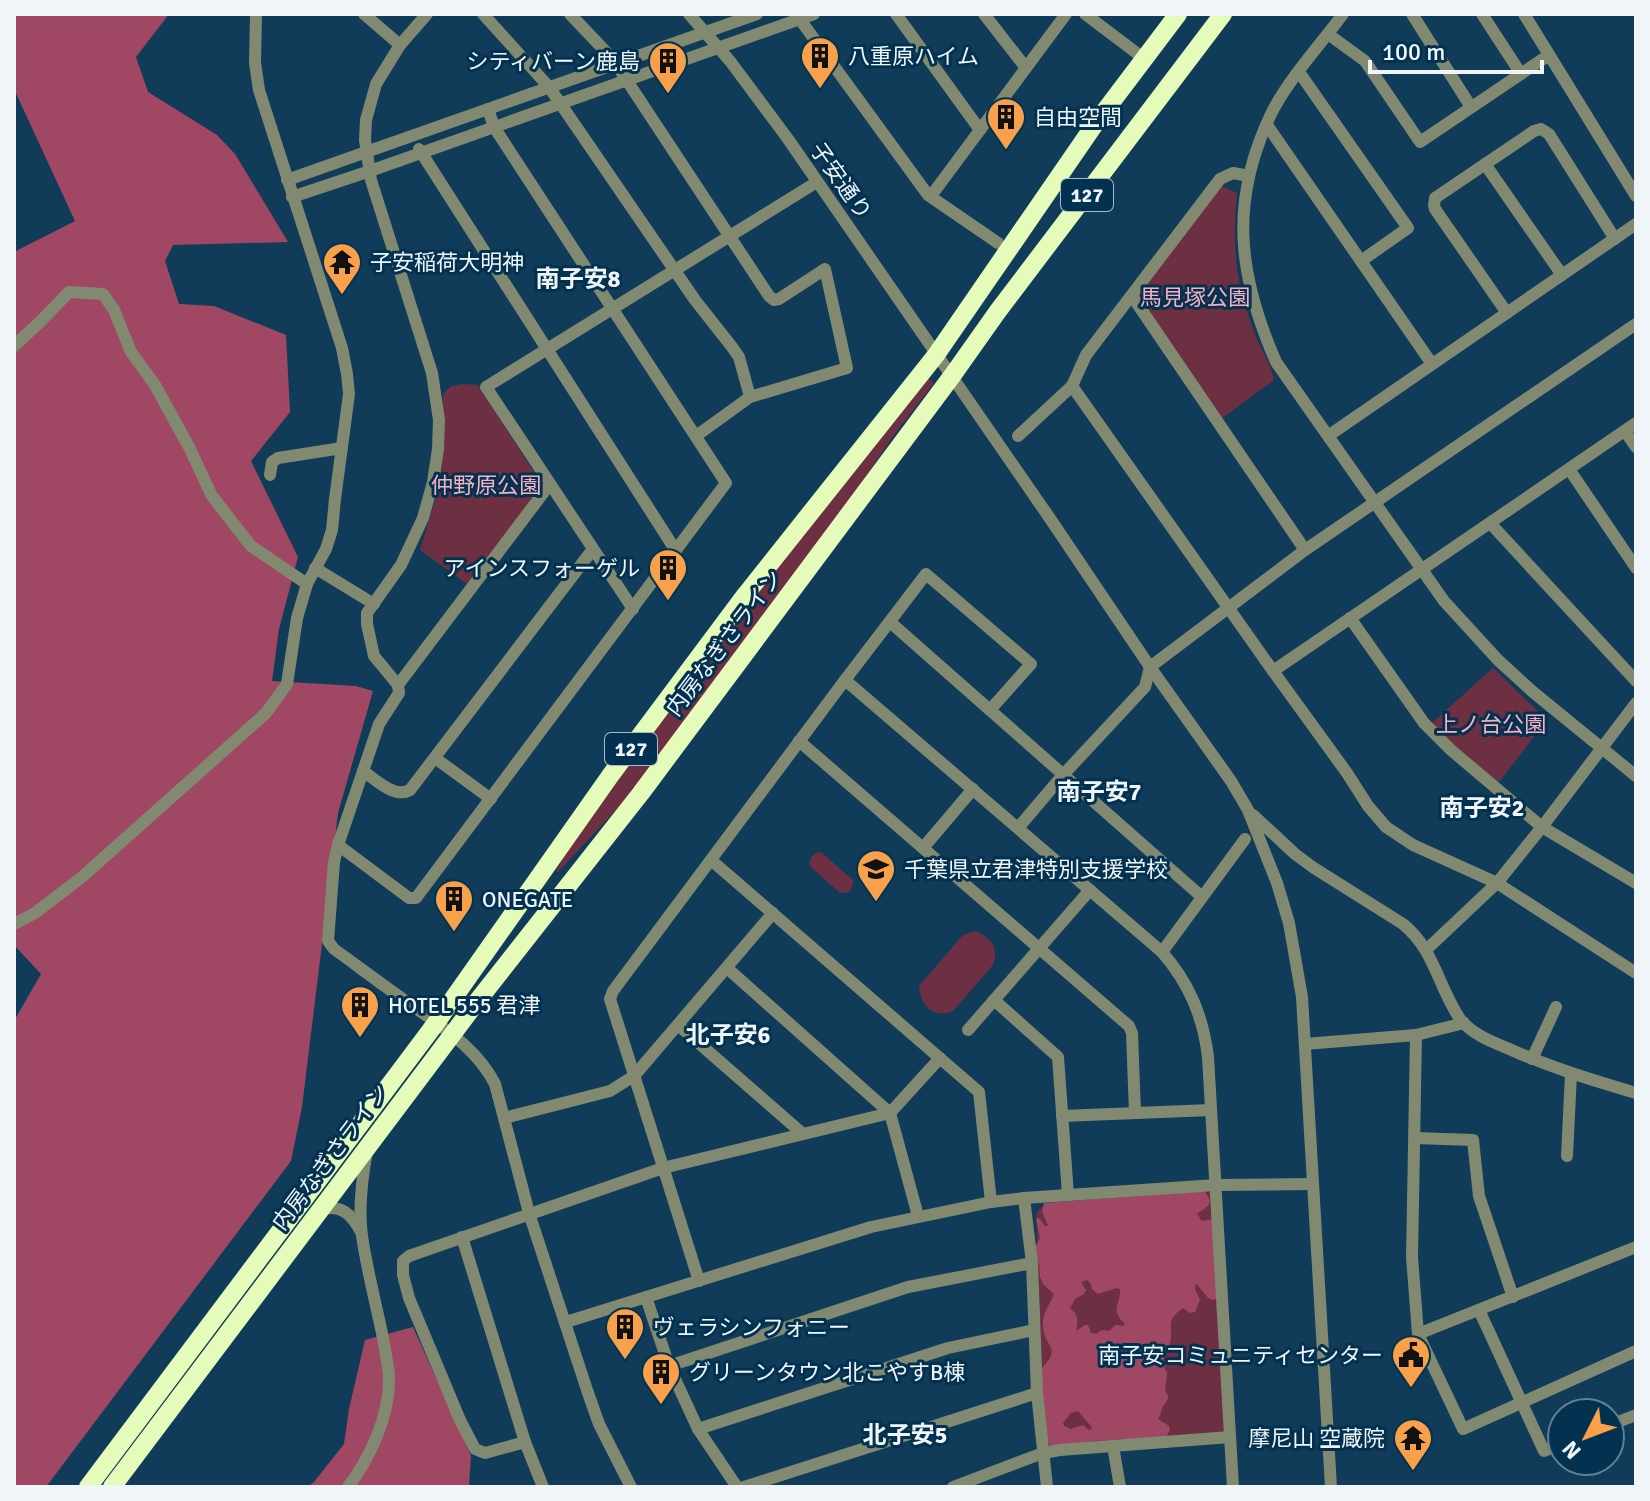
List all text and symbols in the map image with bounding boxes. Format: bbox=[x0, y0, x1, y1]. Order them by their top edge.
scale bar bbox=[1370, 24, 1542, 74]
building icon: 八重原ハイム bbox=[799, 35, 841, 90]
text: 100 m bbox=[1382, 37, 1445, 67]
building icon: シティバーン鹿島 bbox=[647, 40, 689, 95]
place label: 八重原ハイム bbox=[848, 43, 979, 70]
place label: シティバーン鹿島 bbox=[466, 48, 640, 75]
building icon: 自由空間 bbox=[985, 96, 1027, 151]
place label: 自由空間 bbox=[1034, 104, 1122, 131]
street label: 子安通り bbox=[805, 137, 877, 225]
road number: 127 bbox=[1061, 179, 1113, 211]
temple icon: 子安稲荷大明神 bbox=[321, 241, 363, 296]
place label: 子安稲荷大明神 bbox=[370, 249, 524, 276]
district label: 南子安8 bbox=[536, 264, 621, 294]
park label: 馬見塚公園 bbox=[1140, 284, 1250, 311]
park label: 仲野原公園 bbox=[431, 472, 541, 499]
building icon: アインスフォーゲル bbox=[647, 547, 689, 602]
place label: アインスフォーゲル bbox=[444, 555, 640, 582]
street label: 内房なぎさライン bbox=[660, 565, 788, 721]
park label: 上ノ台公園 bbox=[1436, 711, 1546, 738]
road number: 127 bbox=[605, 733, 657, 765]
district label: 南子安7 bbox=[1057, 777, 1142, 807]
district label: 南子安2 bbox=[1440, 793, 1524, 823]
school or university icon: 千葉県立君津特別支援学校 bbox=[855, 848, 897, 903]
place label: 千葉県立君津特別支援学校 bbox=[904, 856, 1168, 883]
building icon: ONEGATE bbox=[433, 878, 475, 933]
place label: ONEGATE bbox=[482, 886, 573, 913]
building icon: HOTEL 555 君津 bbox=[339, 984, 381, 1039]
place label: HOTEL 555 君津 bbox=[388, 992, 541, 1019]
district label: 北子安6 bbox=[686, 1020, 771, 1050]
street label: 内房なぎさライン bbox=[266, 1079, 394, 1235]
building icon: ヴェラシンフォニー bbox=[604, 1306, 646, 1361]
place label: ヴェラシンフォニー bbox=[653, 1314, 850, 1341]
public building icon: 南子安コミュニティセンター bbox=[1390, 1334, 1432, 1389]
place label: 南子安コミュニティセンター bbox=[1098, 1342, 1383, 1369]
building icon: グリーンタウン北こやすB棟 bbox=[640, 1351, 682, 1406]
place label: グリーンタウン北こやすB棟 bbox=[689, 1359, 965, 1386]
north arrow bbox=[1546, 1397, 1626, 1477]
temple icon: 摩尼山 空蔵院 bbox=[1392, 1417, 1434, 1472]
district label: 北子安5 bbox=[863, 1420, 947, 1450]
place label: 摩尼山 空蔵院 bbox=[1248, 1425, 1385, 1452]
text: N bbox=[1556, 1435, 1587, 1465]

